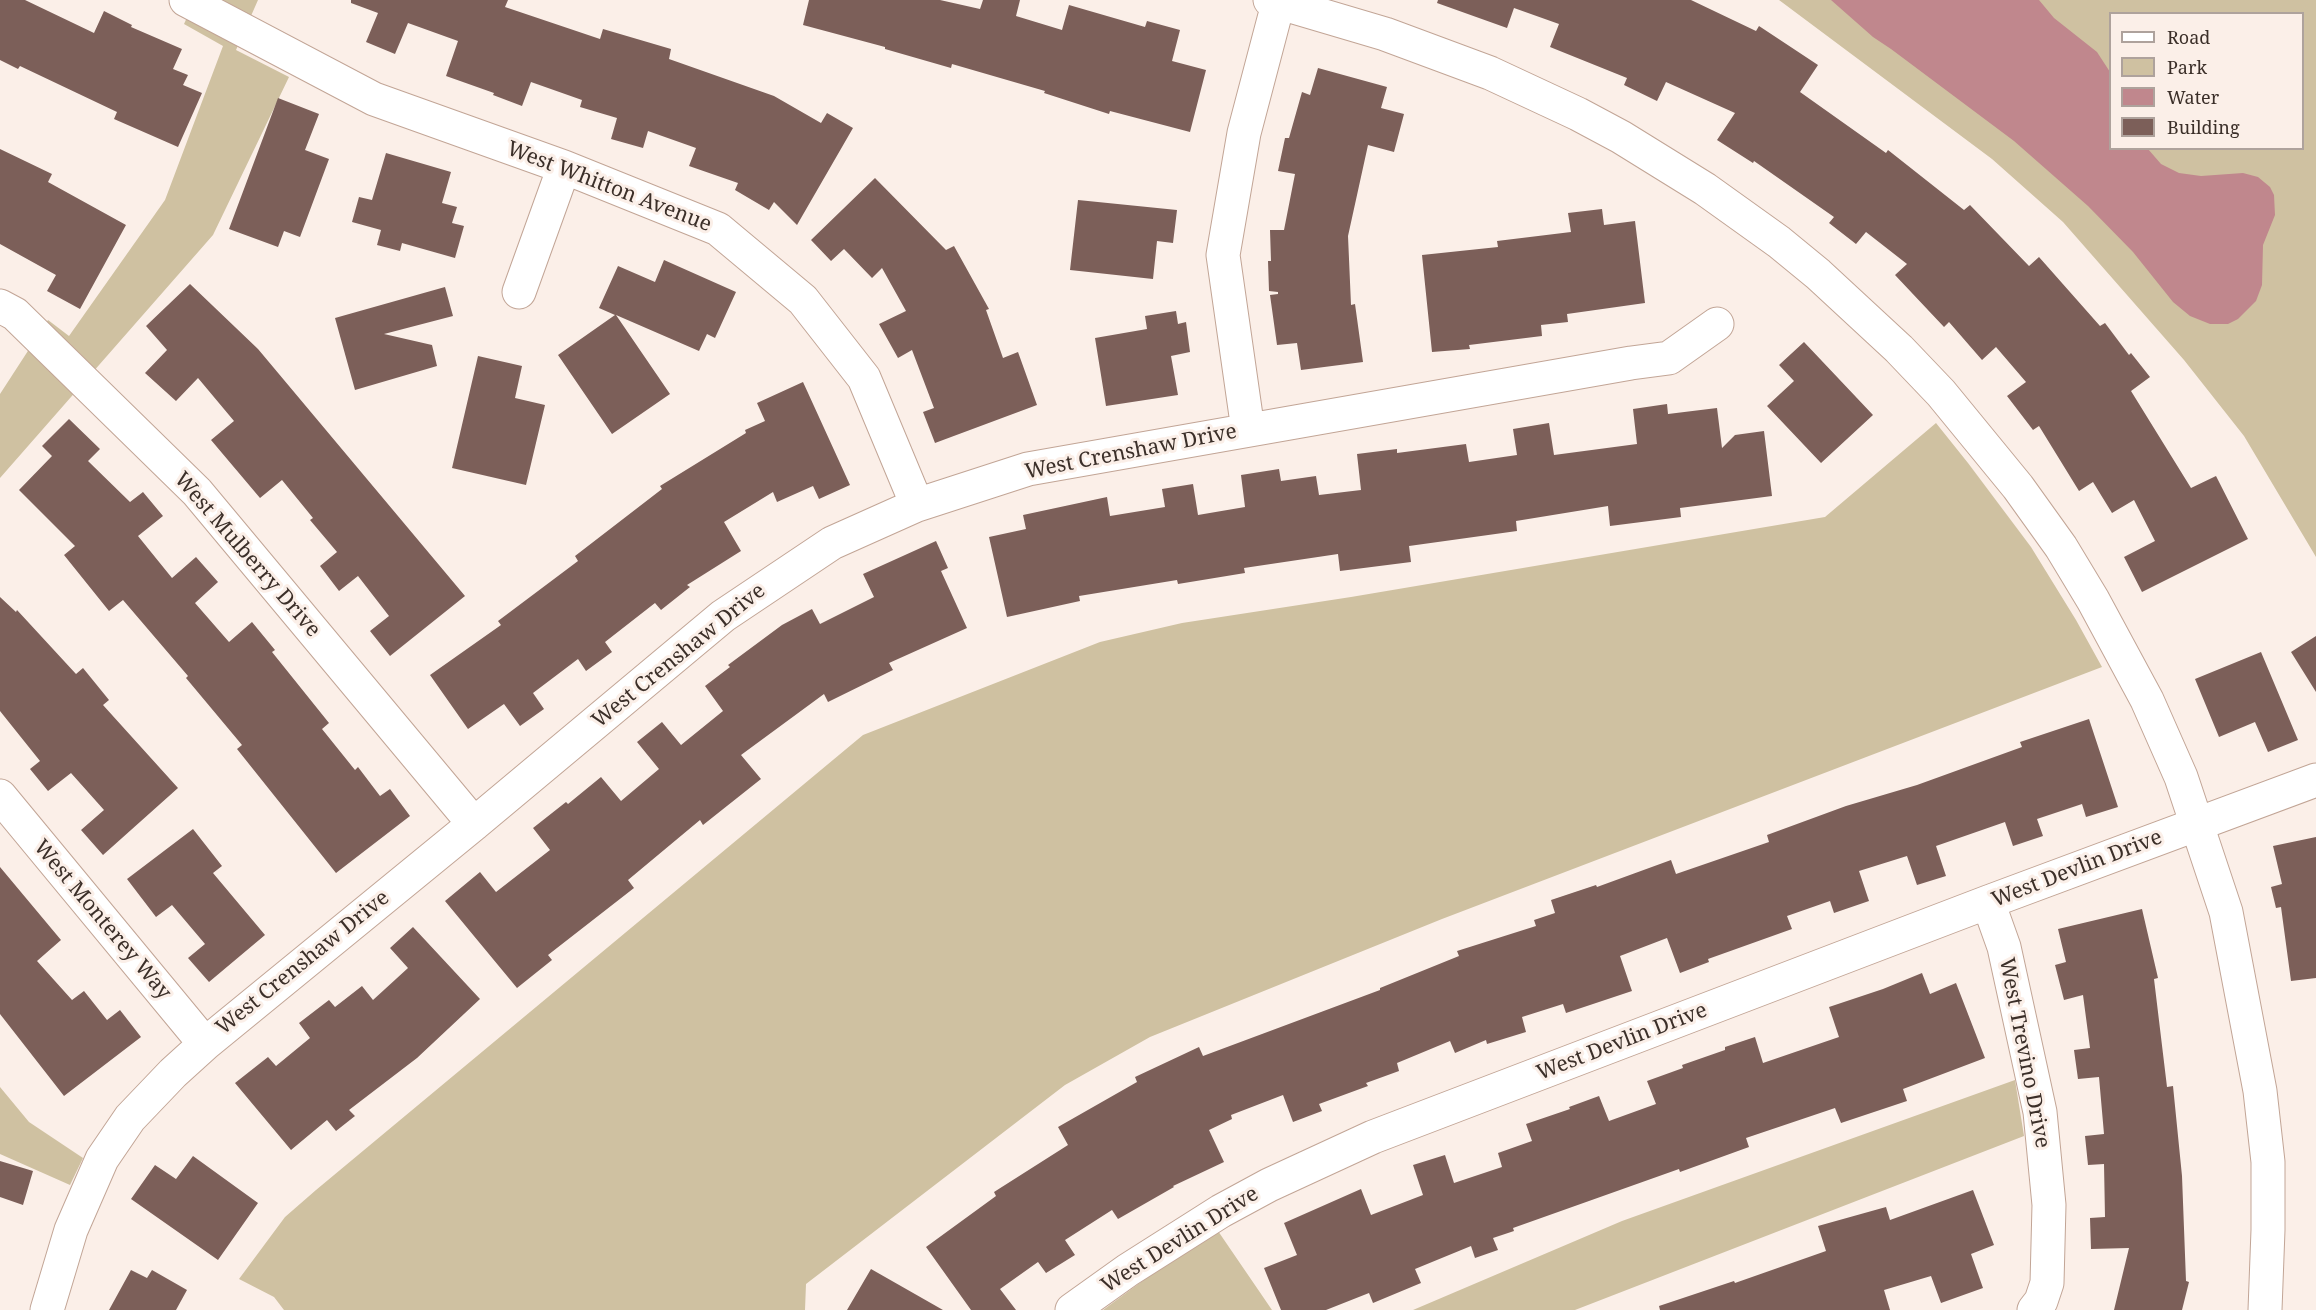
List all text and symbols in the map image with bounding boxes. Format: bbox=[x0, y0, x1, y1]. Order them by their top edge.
legend bbox=[2109, 12, 2304, 150]
text: Road bbox=[2167, 25, 2210, 49]
text: Park bbox=[2167, 55, 2207, 79]
text: Water bbox=[2167, 85, 2219, 109]
text: Building bbox=[2167, 115, 2240, 139]
street label: West Whitton Avenue bbox=[503, 136, 715, 238]
street label: West Crenshaw Drive bbox=[1023, 419, 1239, 485]
street label: West Mulberry Drive bbox=[168, 467, 326, 643]
street label: West Crenshaw Drive bbox=[587, 578, 771, 734]
street label: West Devlin Drive bbox=[1988, 825, 2166, 913]
street label: West Monterey Way bbox=[28, 835, 176, 1005]
street label: West Crenshaw Drive bbox=[211, 885, 395, 1041]
street label: West Trevino Drive bbox=[1993, 956, 2055, 1150]
street label: West Devlin Drive bbox=[1533, 998, 1711, 1086]
street label: West Devlin Drive bbox=[1097, 1182, 1263, 1298]

